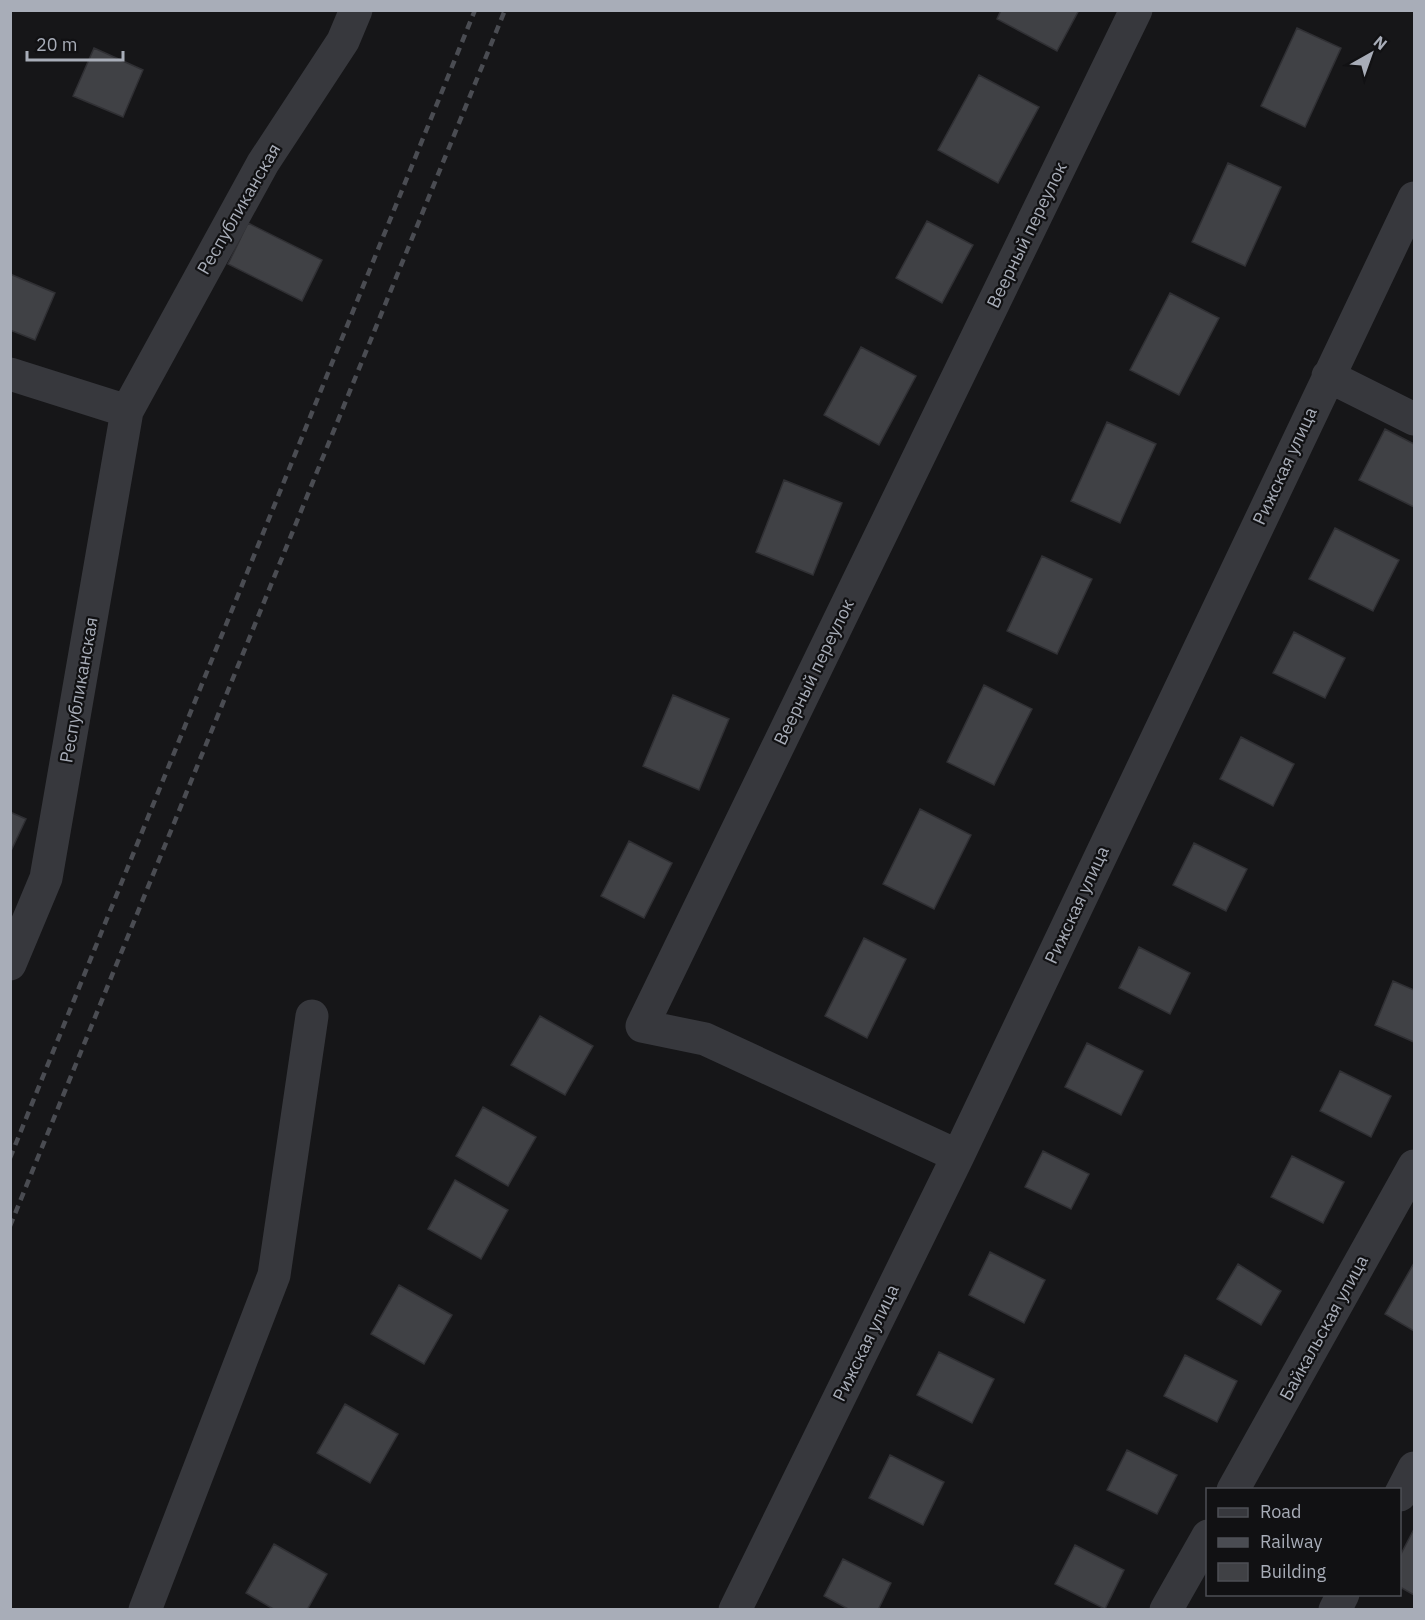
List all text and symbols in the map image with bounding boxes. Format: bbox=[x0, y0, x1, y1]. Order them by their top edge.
scale bar bbox=[27, 24, 123, 62]
north arrow bbox=[1341, 24, 1401, 84]
text: N bbox=[1370, 31, 1392, 54]
text: 20 m bbox=[36, 33, 78, 56]
street label: Республиканская bbox=[192, 139, 285, 278]
street label: Веерный переулок bbox=[981, 158, 1072, 312]
street label: Рижская улица bbox=[1247, 403, 1322, 528]
street label: Веерный переулок bbox=[768, 595, 859, 749]
street label: Республиканская bbox=[54, 615, 103, 765]
street label: Рижская улица bbox=[1039, 842, 1114, 967]
street label: Байкальская улица bbox=[1274, 1251, 1373, 1405]
street label: Рижская улица bbox=[827, 1280, 904, 1405]
legend bbox=[1206, 1488, 1401, 1596]
text: Road bbox=[1260, 1500, 1301, 1523]
text: Railway bbox=[1260, 1530, 1322, 1553]
text: Building bbox=[1260, 1560, 1327, 1583]

